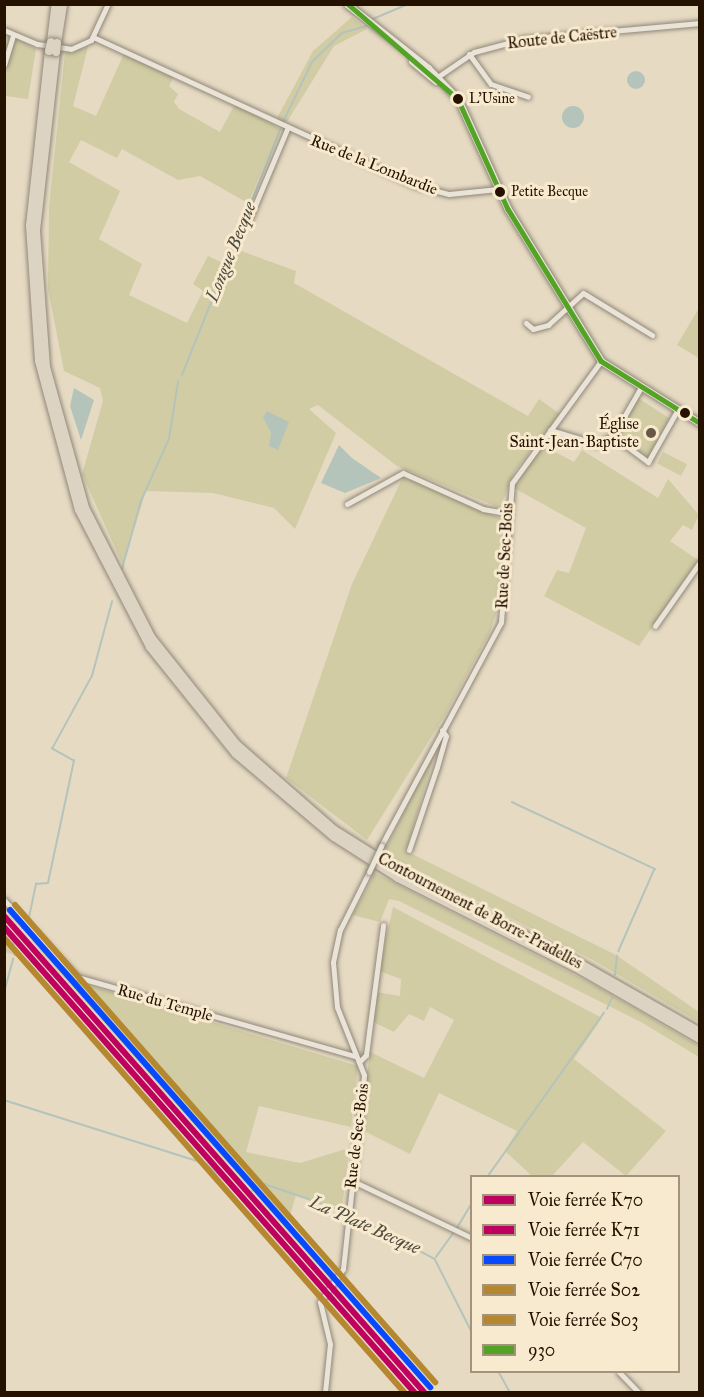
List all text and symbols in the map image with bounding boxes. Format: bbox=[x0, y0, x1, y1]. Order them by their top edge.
street label: Route de Caëstre bbox=[506, 23, 618, 53]
place label: L'Usine bbox=[469, 91, 515, 107]
marker: L'Usine bbox=[452, 93, 464, 105]
street label: Rue de la Lombardie bbox=[308, 131, 440, 199]
place label: Petite Becque bbox=[511, 184, 588, 200]
marker: Petite Becque bbox=[494, 186, 506, 198]
water label: Longue Becque bbox=[201, 199, 261, 305]
unlabelled marker bbox=[679, 407, 691, 419]
place label: Église Saint-Jean-Baptiste bbox=[509, 414, 639, 452]
marker: Église Saint-Jean-Baptiste bbox=[644, 426, 658, 440]
street label: Rue de Sec-Bois bbox=[493, 503, 517, 609]
street label: Contournement de Borre-Pradelles bbox=[375, 849, 585, 973]
street label: Rue du Temple bbox=[115, 980, 215, 1026]
street label: Rue de Sec-Bois bbox=[341, 1082, 373, 1190]
legend bbox=[470, 1175, 680, 1373]
text: Voie ferrée K70 bbox=[528, 1189, 643, 1211]
water label: La Plate Becque bbox=[306, 1191, 424, 1259]
text: Voie ferrée K71 bbox=[528, 1219, 640, 1241]
text: Voie ferrée C70 bbox=[528, 1249, 643, 1271]
text: Voie ferrée S02 bbox=[528, 1279, 640, 1301]
text: Voie ferrée S03 bbox=[528, 1309, 638, 1331]
text: 930 bbox=[528, 1339, 555, 1361]

